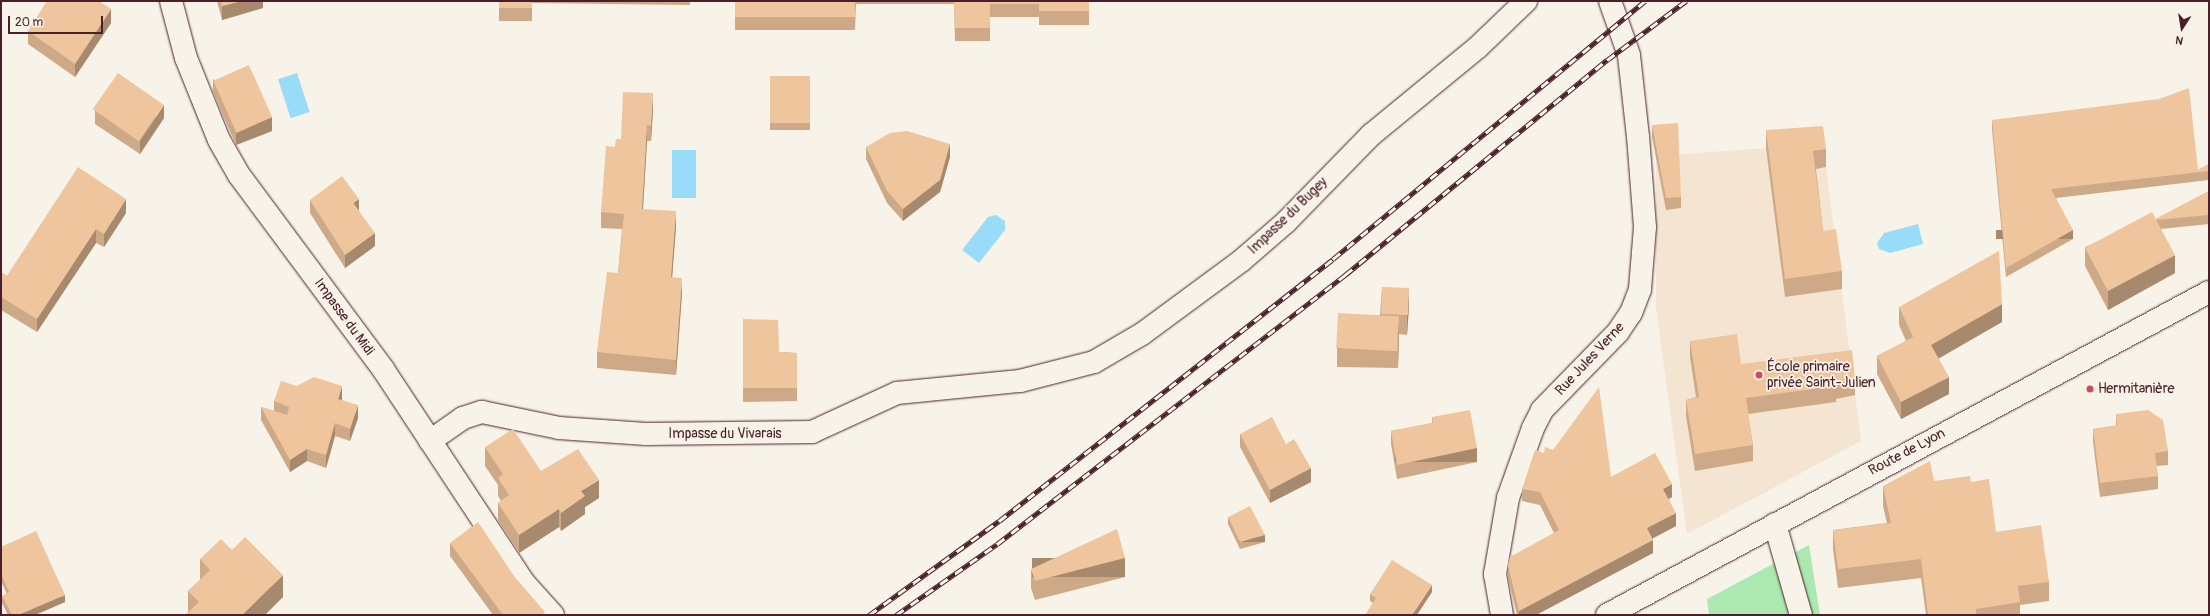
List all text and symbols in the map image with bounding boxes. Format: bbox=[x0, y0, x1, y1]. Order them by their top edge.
scale bar bbox=[10, 8, 105, 34]
north arrow bbox=[2162, 8, 2202, 48]
text: 20 m bbox=[15, 15, 43, 30]
text: N bbox=[2174, 33, 2184, 47]
street label: Impasse du Bugey bbox=[1245, 174, 1331, 258]
street label: Impasse du Midi bbox=[311, 275, 377, 359]
street label: Rue Jules Verne bbox=[1552, 319, 1628, 399]
place label: École primaire privée Saint-Julien bbox=[1767, 359, 1876, 392]
marker: École primaire privée Saint-Julien bbox=[1754, 370, 1764, 380]
place label: Hermitanière bbox=[2098, 381, 2174, 397]
marker: Hermitanière bbox=[2085, 384, 2095, 394]
street label: Route de Lyon bbox=[1866, 425, 1948, 479]
street label: Impasse du Vivarais bbox=[668, 426, 782, 442]

